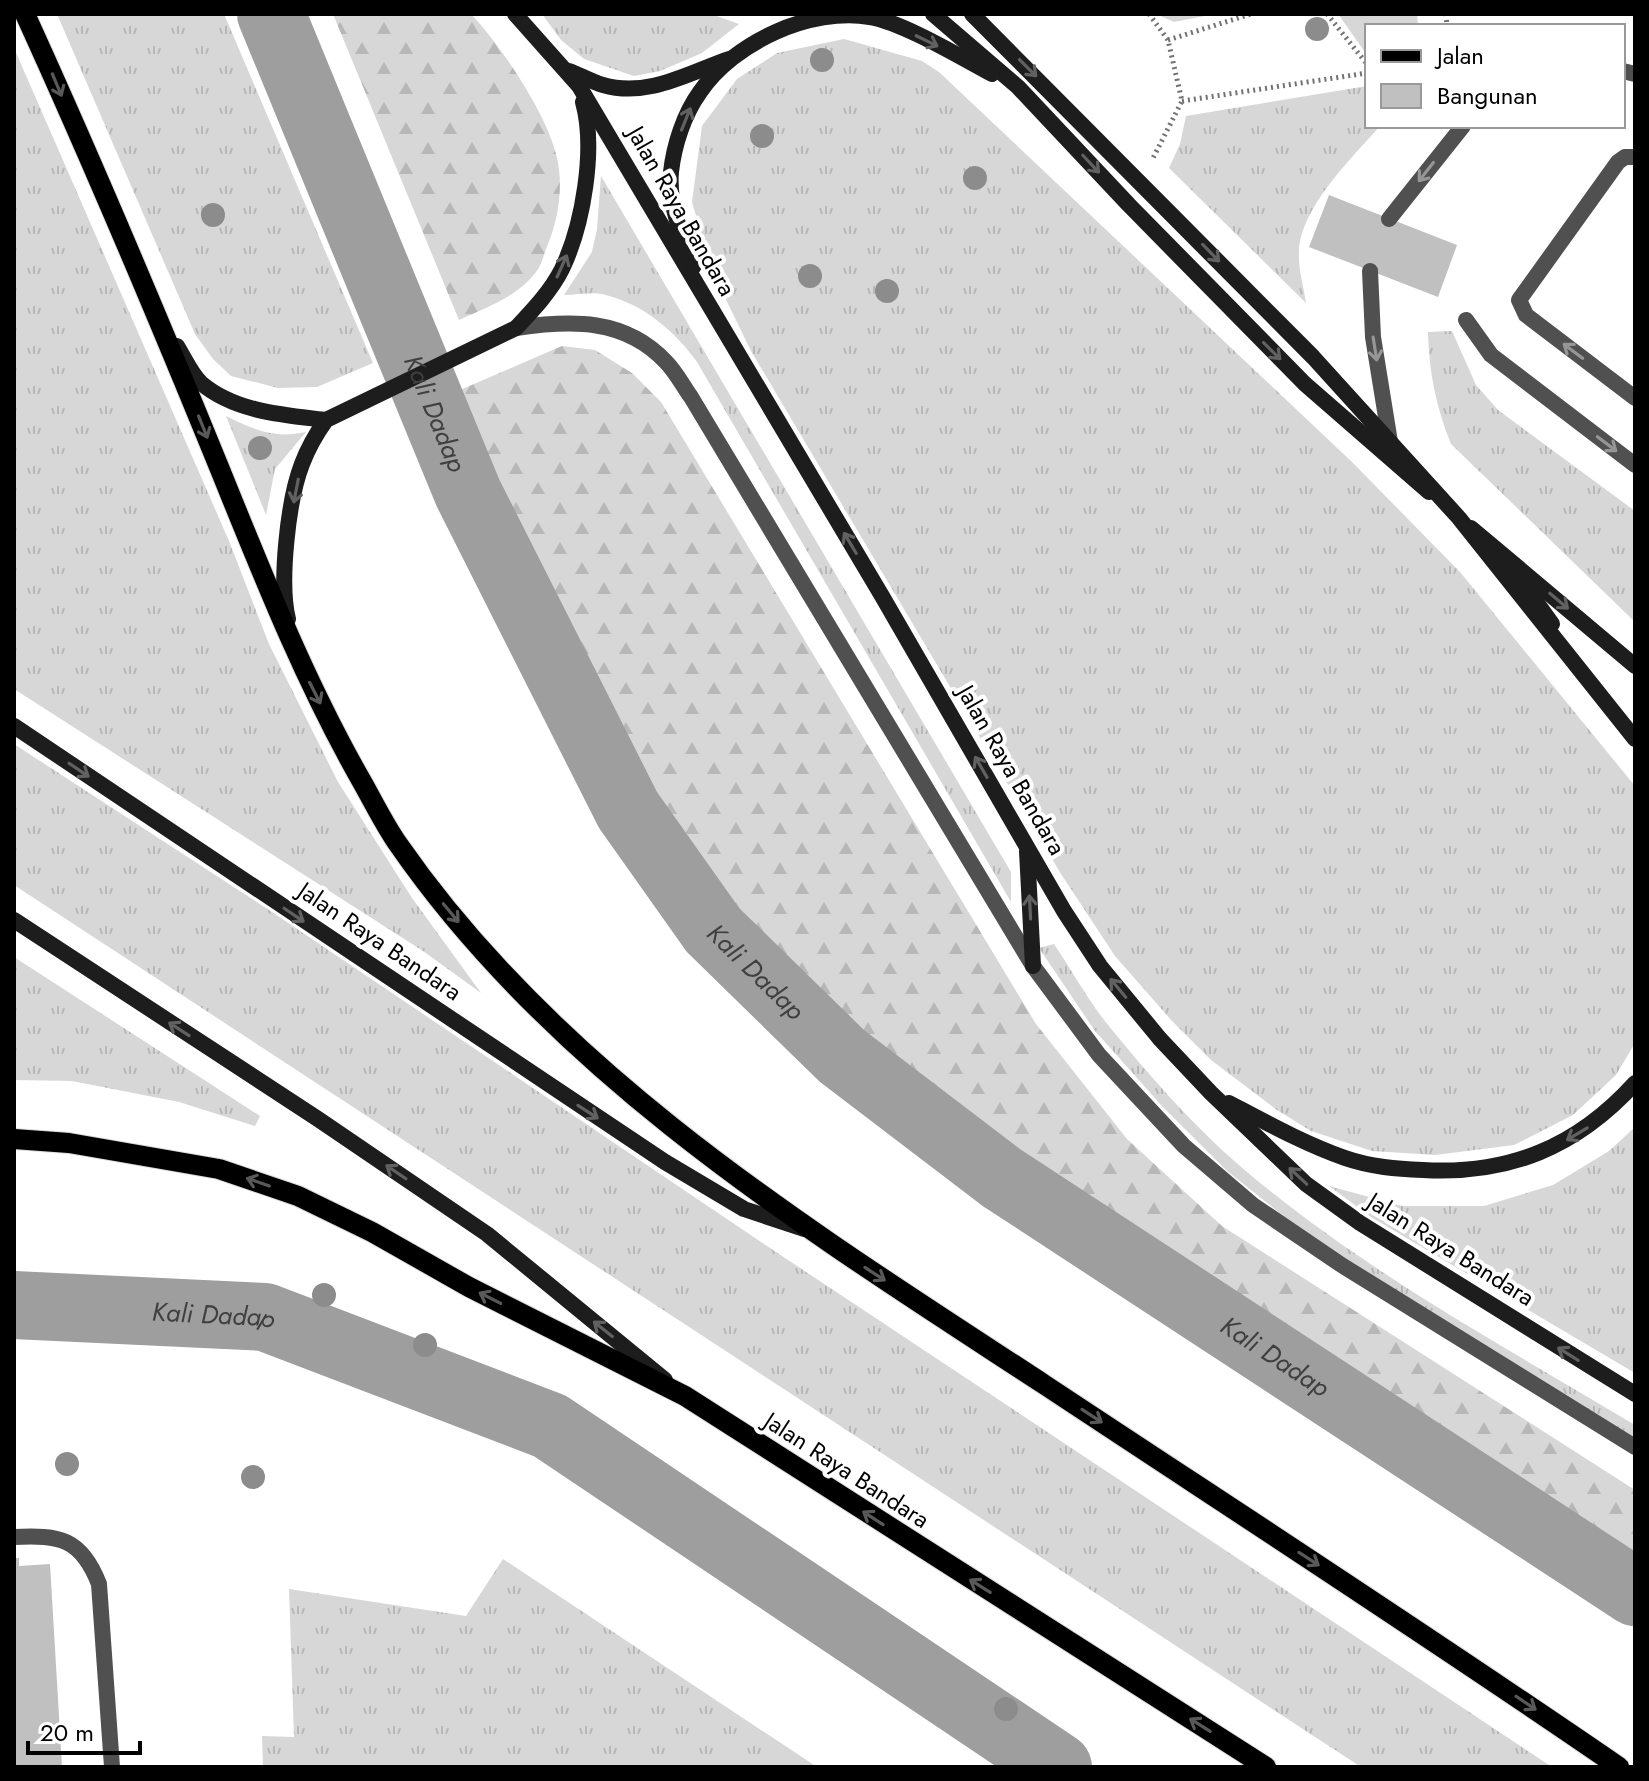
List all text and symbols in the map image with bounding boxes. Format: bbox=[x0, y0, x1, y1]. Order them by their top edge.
legend bbox=[1365, 24, 1625, 128]
one-way arrow bbox=[915, 34, 939, 49]
text: Jalan bbox=[1434, 38, 1484, 73]
one-way arrow bbox=[1018, 58, 1037, 77]
one-way arrow bbox=[50, 73, 65, 97]
text: Bangunan bbox=[1437, 78, 1538, 113]
one-way arrow bbox=[679, 107, 694, 132]
street label: Jalan Raya Bandara bbox=[618, 117, 745, 302]
one-way arrow bbox=[1081, 154, 1099, 174]
one-way arrow bbox=[1417, 161, 1434, 182]
one-way arrow bbox=[1201, 243, 1220, 262]
one-way arrow bbox=[555, 254, 570, 278]
one-way arrow bbox=[1368, 335, 1383, 361]
one-way arrow bbox=[1262, 341, 1282, 360]
one-way arrow bbox=[1563, 342, 1584, 359]
water label: Kali Dadap bbox=[394, 349, 477, 478]
one-way arrow bbox=[196, 414, 211, 439]
one-way arrow bbox=[1596, 436, 1617, 453]
one-way arrow bbox=[287, 478, 302, 503]
one-way arrow bbox=[842, 532, 858, 555]
one-way arrow bbox=[1548, 592, 1568, 610]
street label: Jalan Raya Bandara bbox=[948, 676, 1075, 861]
one-way arrow bbox=[307, 680, 323, 704]
one-way arrow bbox=[973, 756, 988, 780]
one-way arrow bbox=[67, 761, 89, 778]
street label: Jalan Raya Bandara bbox=[289, 871, 469, 1009]
one-way arrow bbox=[1022, 894, 1037, 921]
one-way arrow bbox=[442, 902, 460, 923]
one-way arrow bbox=[283, 907, 305, 923]
water label: Kali Dadap bbox=[698, 915, 814, 1029]
one-way arrow bbox=[1109, 978, 1127, 999]
one-way arrow bbox=[168, 1020, 191, 1036]
one-way arrow bbox=[577, 1103, 599, 1120]
one-way arrow bbox=[1565, 1127, 1589, 1142]
one-way arrow bbox=[385, 1164, 408, 1180]
one-way arrow bbox=[1288, 1167, 1308, 1185]
one-way arrow bbox=[246, 1174, 271, 1189]
street label: Jalan Raya Bandara bbox=[1358, 1182, 1541, 1314]
one-way arrow bbox=[863, 1265, 885, 1282]
one-way arrow bbox=[479, 1290, 503, 1305]
water label: Kali Dadap bbox=[151, 1293, 282, 1339]
water label: Kali Dadap bbox=[1213, 1307, 1338, 1407]
one-way arrow bbox=[593, 1320, 614, 1338]
one-way arrow bbox=[1557, 1345, 1580, 1361]
street label: Jalan Raya Bandara bbox=[755, 1402, 937, 1537]
one-way arrow bbox=[1080, 1409, 1103, 1425]
one-way arrow bbox=[862, 1509, 885, 1525]
one-way arrow bbox=[1298, 1551, 1320, 1567]
one-way arrow bbox=[969, 1578, 992, 1594]
one-way arrow bbox=[1514, 1695, 1536, 1711]
scale bar bbox=[28, 1705, 140, 1755]
text: 20 m bbox=[40, 1715, 94, 1750]
one-way arrow bbox=[1189, 1717, 1212, 1733]

